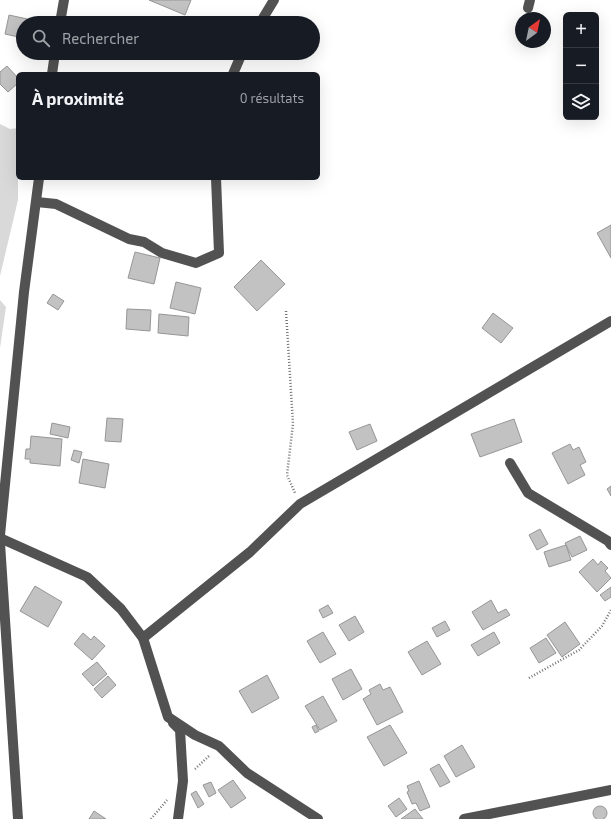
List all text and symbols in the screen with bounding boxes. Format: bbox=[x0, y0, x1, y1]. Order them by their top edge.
north arrow bbox=[515, 12, 551, 48]
map controls bbox=[563, 12, 599, 120]
button: + bbox=[563, 12, 599, 48]
search box bbox=[16, 16, 320, 60]
icon: search bbox=[30, 27, 52, 49]
text: Rechercher bbox=[62, 29, 139, 47]
button: − bbox=[563, 48, 599, 84]
button: layers bbox=[563, 84, 599, 120]
text: À proximité bbox=[32, 88, 124, 108]
text: 0 résultats bbox=[240, 90, 304, 106]

